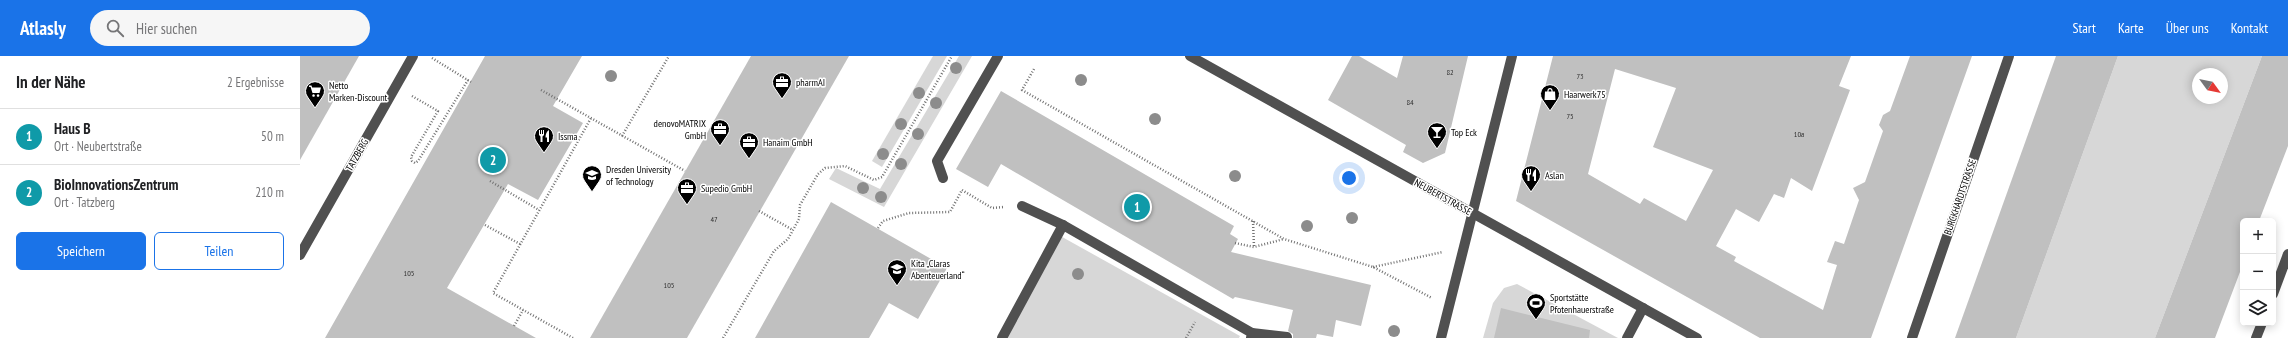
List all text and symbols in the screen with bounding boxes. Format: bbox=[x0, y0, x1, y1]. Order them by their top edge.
search box bbox=[90, 10, 370, 46]
text: Atlasly bbox=[20, 16, 66, 40]
icon: search bbox=[104, 17, 126, 39]
text: Hier suchen bbox=[136, 19, 197, 38]
text: Start bbox=[2072, 19, 2096, 37]
text: Karte bbox=[2118, 19, 2144, 37]
text: Über uns bbox=[2166, 19, 2209, 37]
text: Kontakt bbox=[2231, 19, 2268, 37]
house number: 82 bbox=[1446, 67, 1454, 77]
north arrow bbox=[2192, 68, 2228, 104]
text: In der Nähe bbox=[16, 71, 86, 93]
office icon: pharmAI bbox=[771, 71, 793, 99]
house number: 73 bbox=[1576, 71, 1584, 81]
text: 2 Ergebnisse bbox=[227, 74, 284, 91]
place label: pharmAI bbox=[796, 76, 825, 89]
place label: Netto Marken-Discount bbox=[329, 79, 388, 104]
supermarket icon: Netto Marken-Discount bbox=[304, 80, 326, 108]
shop icon: Haarwerk75 bbox=[1539, 83, 1561, 111]
place label: Haarwerk75 bbox=[1564, 88, 1606, 101]
house number: 84 bbox=[1406, 97, 1414, 107]
house number: 75 bbox=[1566, 111, 1574, 121]
place label: denovoMATRIX GmbH bbox=[654, 117, 706, 142]
office icon: denovoMATRIX GmbH bbox=[709, 118, 731, 146]
text: Haus B bbox=[54, 119, 91, 138]
bar icon: Top Eck bbox=[1426, 121, 1448, 149]
restaurant icon: Issma bbox=[533, 125, 555, 153]
place label: Top Eck bbox=[1451, 126, 1477, 139]
text: 1 bbox=[26, 128, 32, 145]
text: 50 m bbox=[261, 128, 284, 145]
house number: 10a bbox=[1794, 129, 1804, 139]
place label: Issma bbox=[558, 130, 578, 143]
office icon: Hanaim GmbH bbox=[738, 131, 760, 159]
street label: TATZBERG bbox=[343, 136, 371, 173]
place label: Hanaim GmbH bbox=[763, 136, 813, 149]
text: Ort · Neubertstraße bbox=[54, 138, 142, 155]
pin: 2 bbox=[480, 145, 506, 175]
street label: BURCKHARDTSTRASSE bbox=[1941, 157, 1979, 237]
place label: Dresden University of Technology bbox=[606, 163, 671, 188]
school or university icon: Dresden University of Technology bbox=[581, 164, 603, 192]
restaurant icon: Aslan bbox=[1520, 164, 1542, 192]
your location bbox=[1339, 168, 1359, 188]
place label: Aslan bbox=[1545, 169, 1564, 182]
text: BioInnovationsZentrum bbox=[54, 175, 178, 194]
street label: NEUBERTSTRASSE bbox=[1412, 176, 1474, 218]
office icon: Supedio GmbH bbox=[676, 177, 698, 205]
place label: Supedio GmbH bbox=[701, 182, 752, 195]
text: 2 bbox=[26, 184, 32, 201]
text: 210 m bbox=[255, 184, 284, 201]
pin: 1 bbox=[1124, 192, 1150, 222]
text: Ort · Tatzberg bbox=[54, 194, 115, 211]
house number: 47 bbox=[710, 214, 718, 224]
map controls bbox=[2240, 218, 2276, 326]
button: + bbox=[2240, 218, 2276, 254]
button: Speichern bbox=[16, 232, 146, 270]
button: Teilen bbox=[154, 232, 284, 270]
button: − bbox=[2240, 254, 2276, 290]
place label: Kita „Claras Abenteuerland“ bbox=[911, 257, 965, 282]
school or university icon: Kita „Claras Abenteuerland“ bbox=[886, 258, 908, 286]
house number: 105 bbox=[404, 268, 414, 278]
house number: 105 bbox=[664, 280, 674, 290]
button: layers bbox=[2240, 290, 2276, 326]
place label: Sportstätte Pfotenhauerstraße bbox=[1550, 291, 1614, 316]
sports icon: Sportstätte Pfotenhauerstraße bbox=[1525, 292, 1547, 320]

